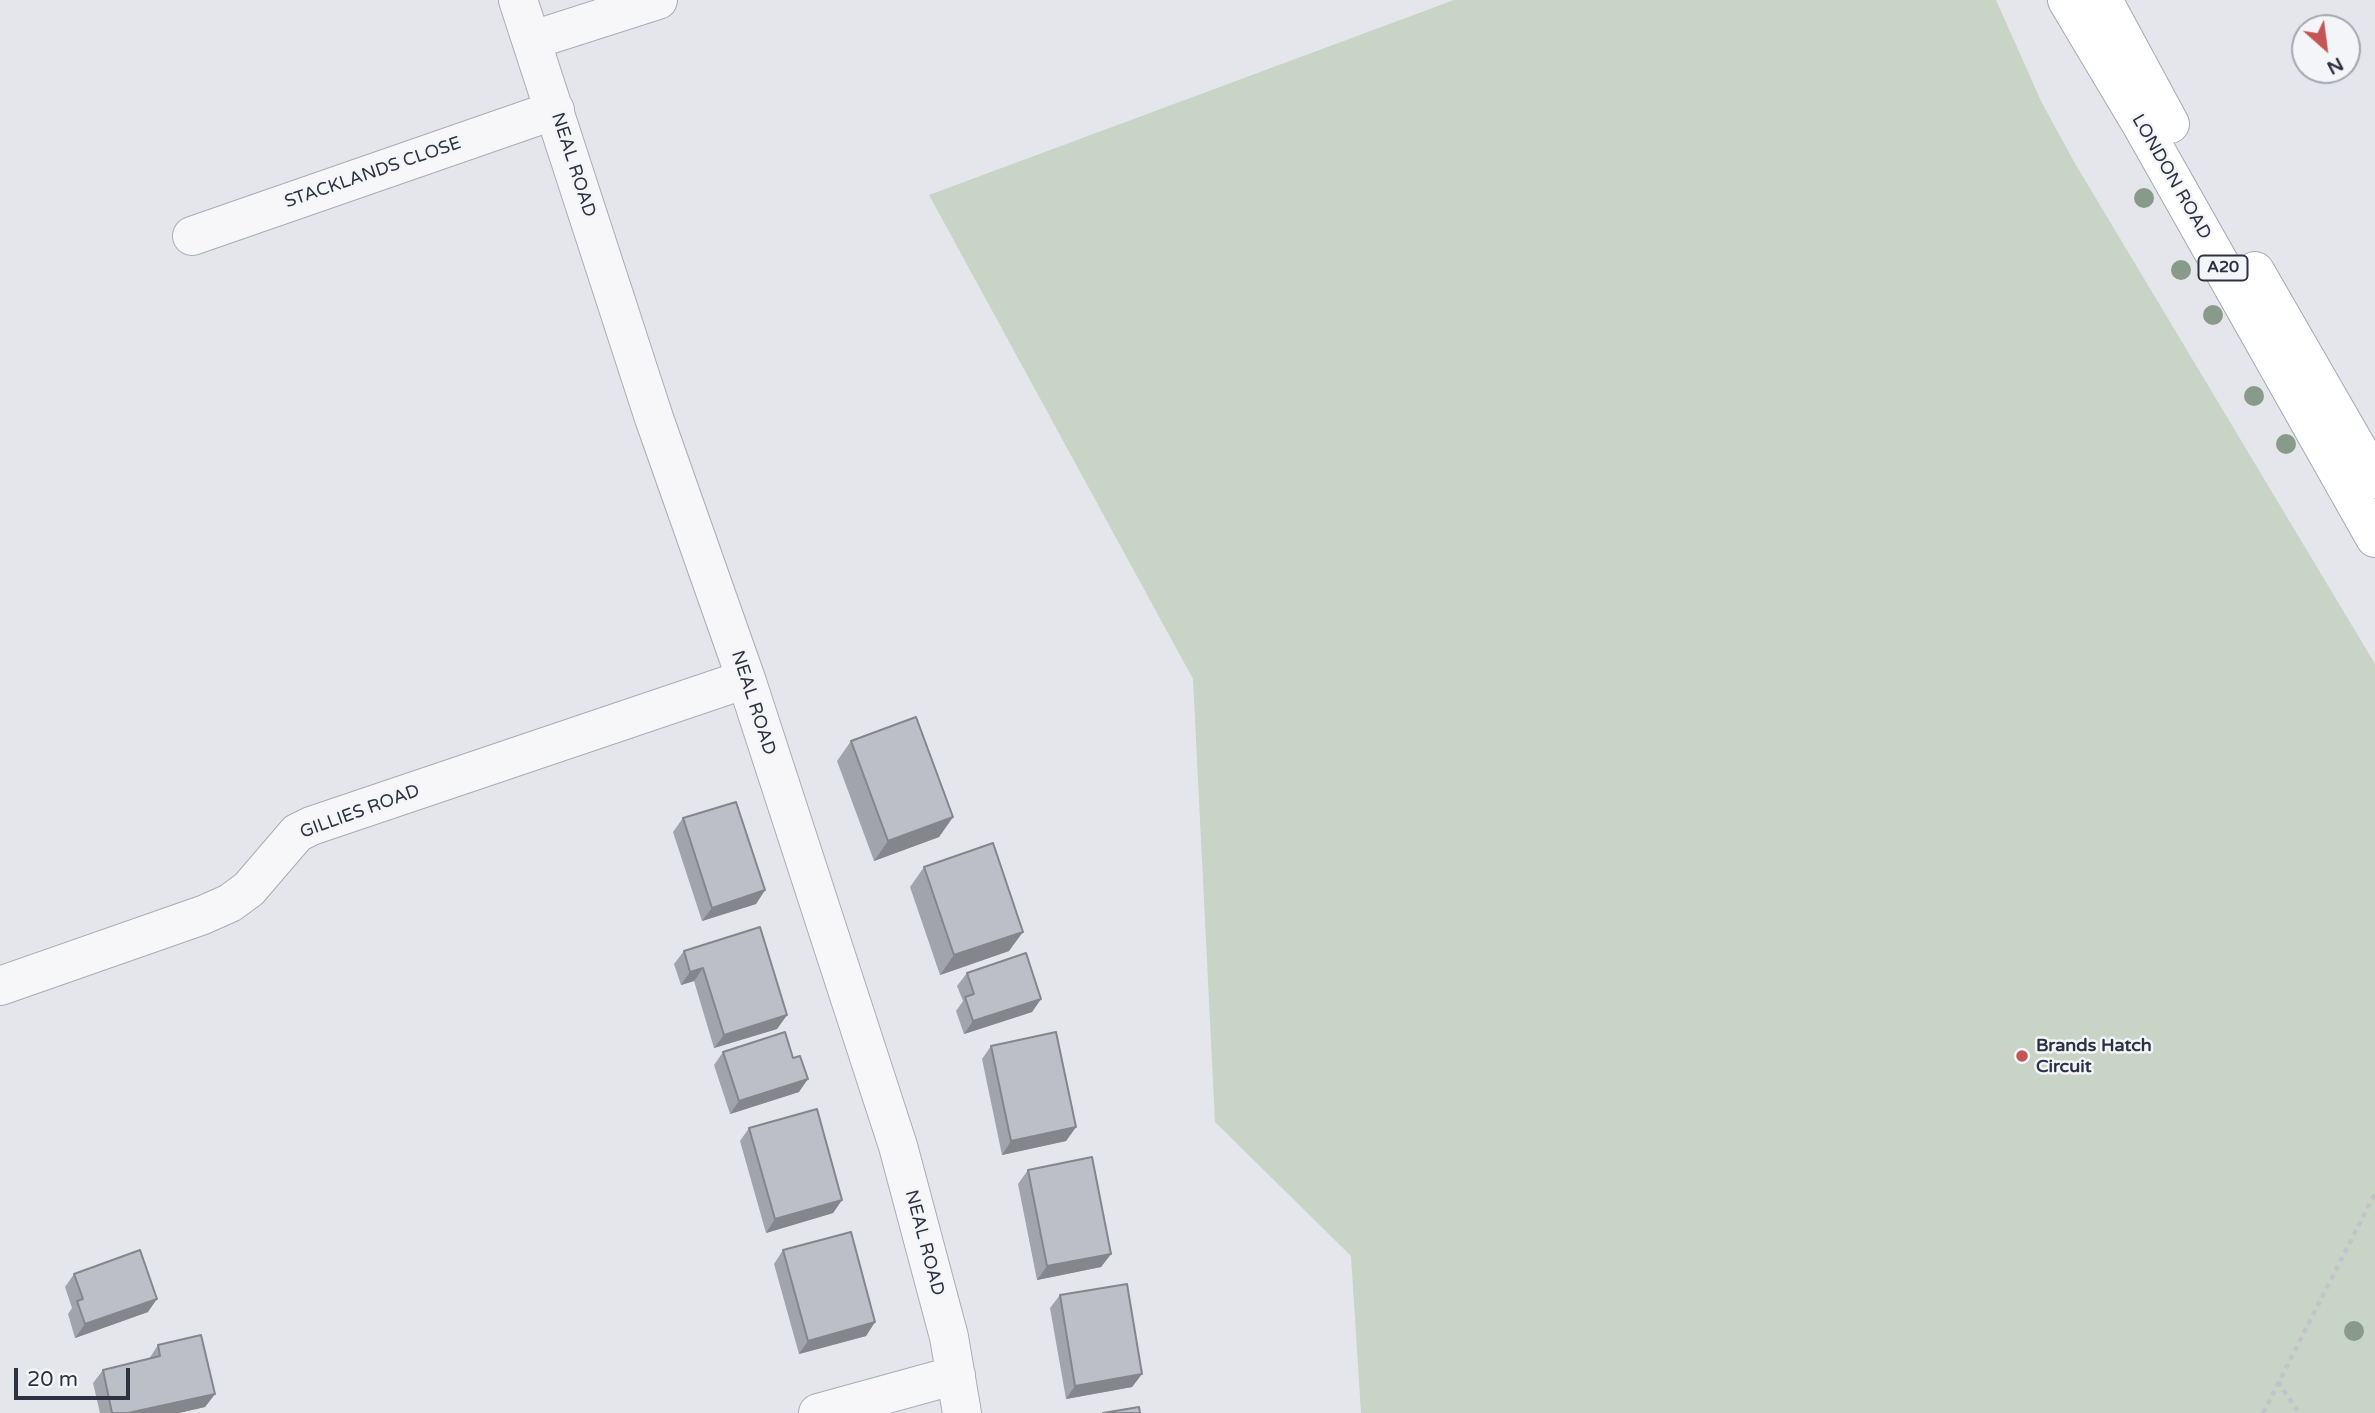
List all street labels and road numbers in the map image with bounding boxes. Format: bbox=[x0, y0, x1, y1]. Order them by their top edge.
street label: NEAL ROAD bbox=[546, 110, 600, 220]
street label: LONDON ROAD bbox=[2126, 111, 2216, 243]
street label: STACKLANDS CLOSE bbox=[282, 133, 464, 213]
road number: A20 bbox=[2198, 256, 2248, 280]
street label: NEAL ROAD bbox=[726, 648, 780, 758]
street label: GILLIES ROAD bbox=[297, 780, 423, 844]
street label: NEAL ROAD bbox=[900, 1188, 948, 1298]

